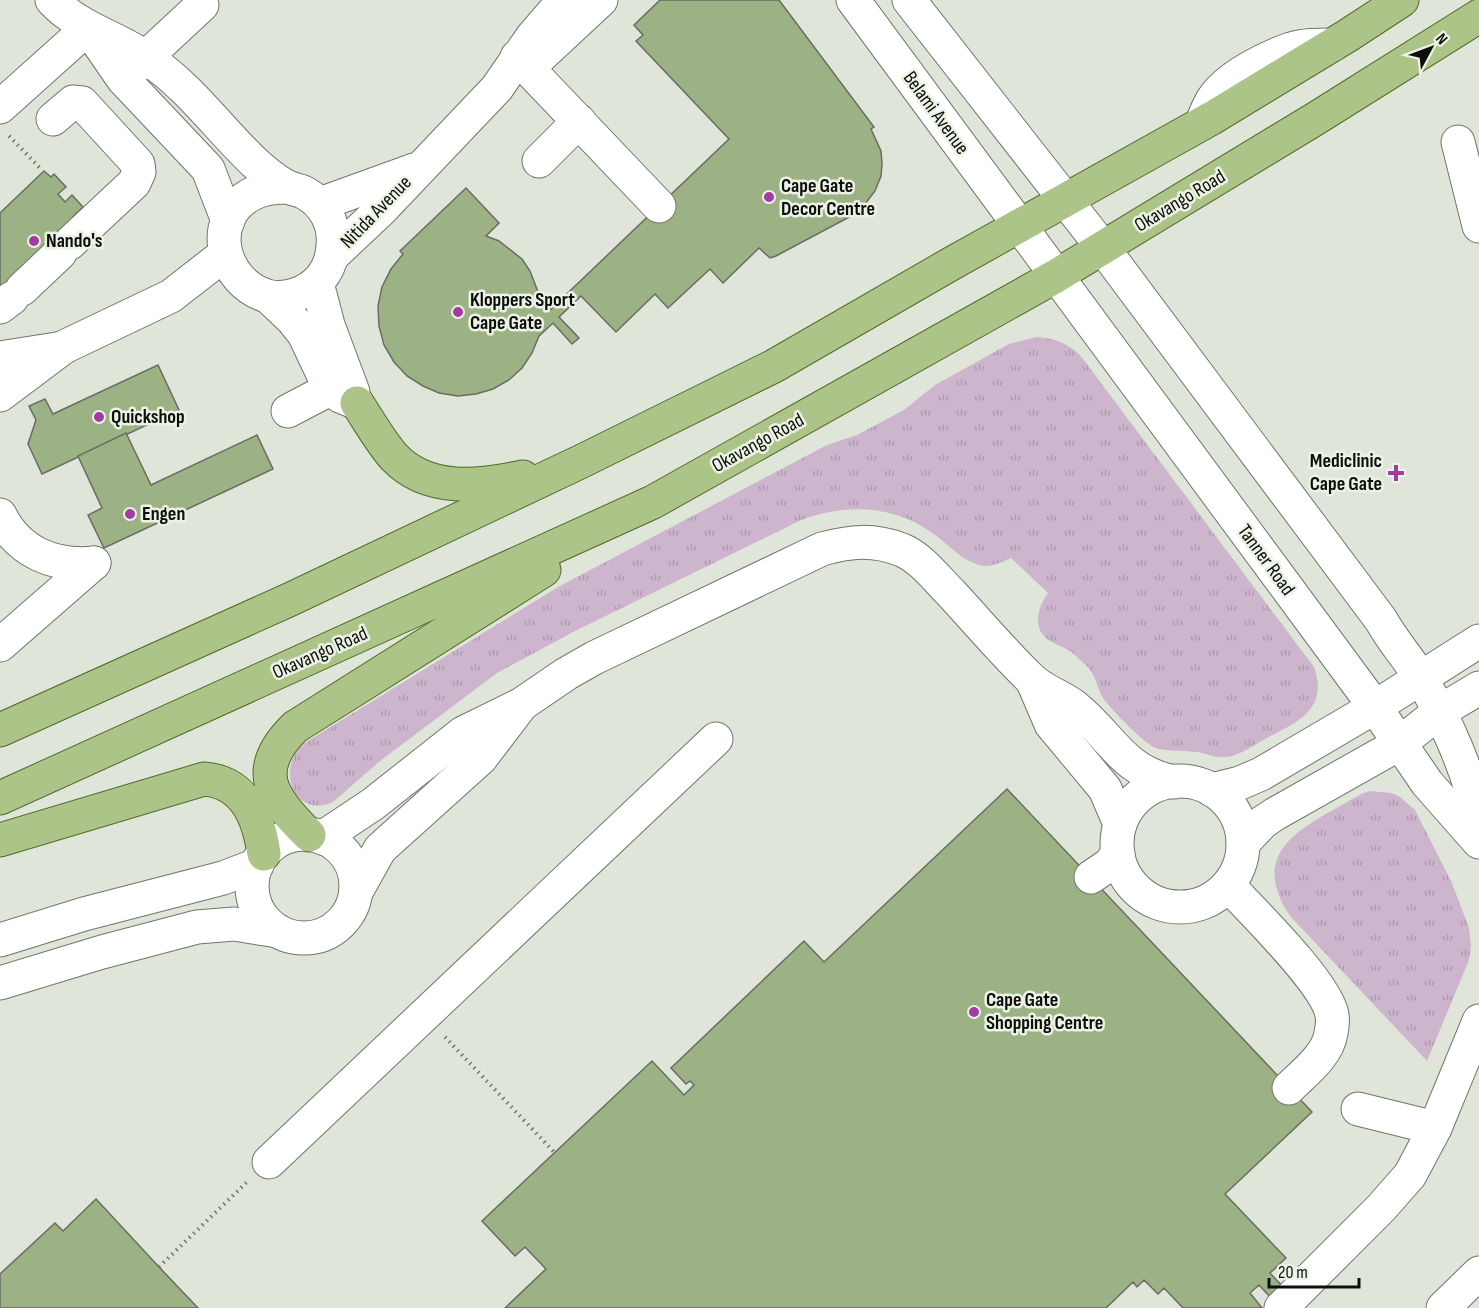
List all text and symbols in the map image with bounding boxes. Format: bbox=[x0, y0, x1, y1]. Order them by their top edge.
north arrow bbox=[1401, 18, 1461, 78]
text: N bbox=[1431, 30, 1451, 49]
street label: Belami Avenue bbox=[898, 67, 974, 159]
street label: Okavango Road bbox=[1130, 165, 1230, 237]
street label: Nitida Avenue bbox=[335, 171, 417, 253]
place label: Cape Gate Decor Centre bbox=[781, 174, 875, 221]
marker: Cape Gate Decor Centre bbox=[762, 190, 776, 204]
place label: Nando's bbox=[46, 229, 103, 253]
marker: Nando's bbox=[27, 234, 41, 248]
place label: Kloppers Sport Cape Gate bbox=[470, 288, 575, 335]
marker: Kloppers Sport Cape Gate bbox=[451, 305, 465, 319]
place label: Quickshop bbox=[111, 405, 185, 429]
street label: Okavango Road bbox=[708, 408, 808, 478]
marker: Quickshop bbox=[92, 410, 106, 424]
place label: Mediclinic Cape Gate bbox=[1310, 449, 1382, 496]
marker: Mediclinic Cape Gate bbox=[1387, 464, 1405, 482]
place label: Engen bbox=[142, 502, 185, 526]
marker: Engen bbox=[123, 507, 137, 521]
street label: Tanner Road bbox=[1232, 520, 1300, 600]
street label: Okavango Road bbox=[269, 621, 371, 685]
place label: Cape Gate Shopping Centre bbox=[986, 988, 1103, 1035]
marker: Cape Gate Shopping Centre bbox=[967, 1005, 981, 1019]
scale bar bbox=[1269, 1251, 1359, 1289]
text: 20 m bbox=[1278, 1262, 1308, 1283]

